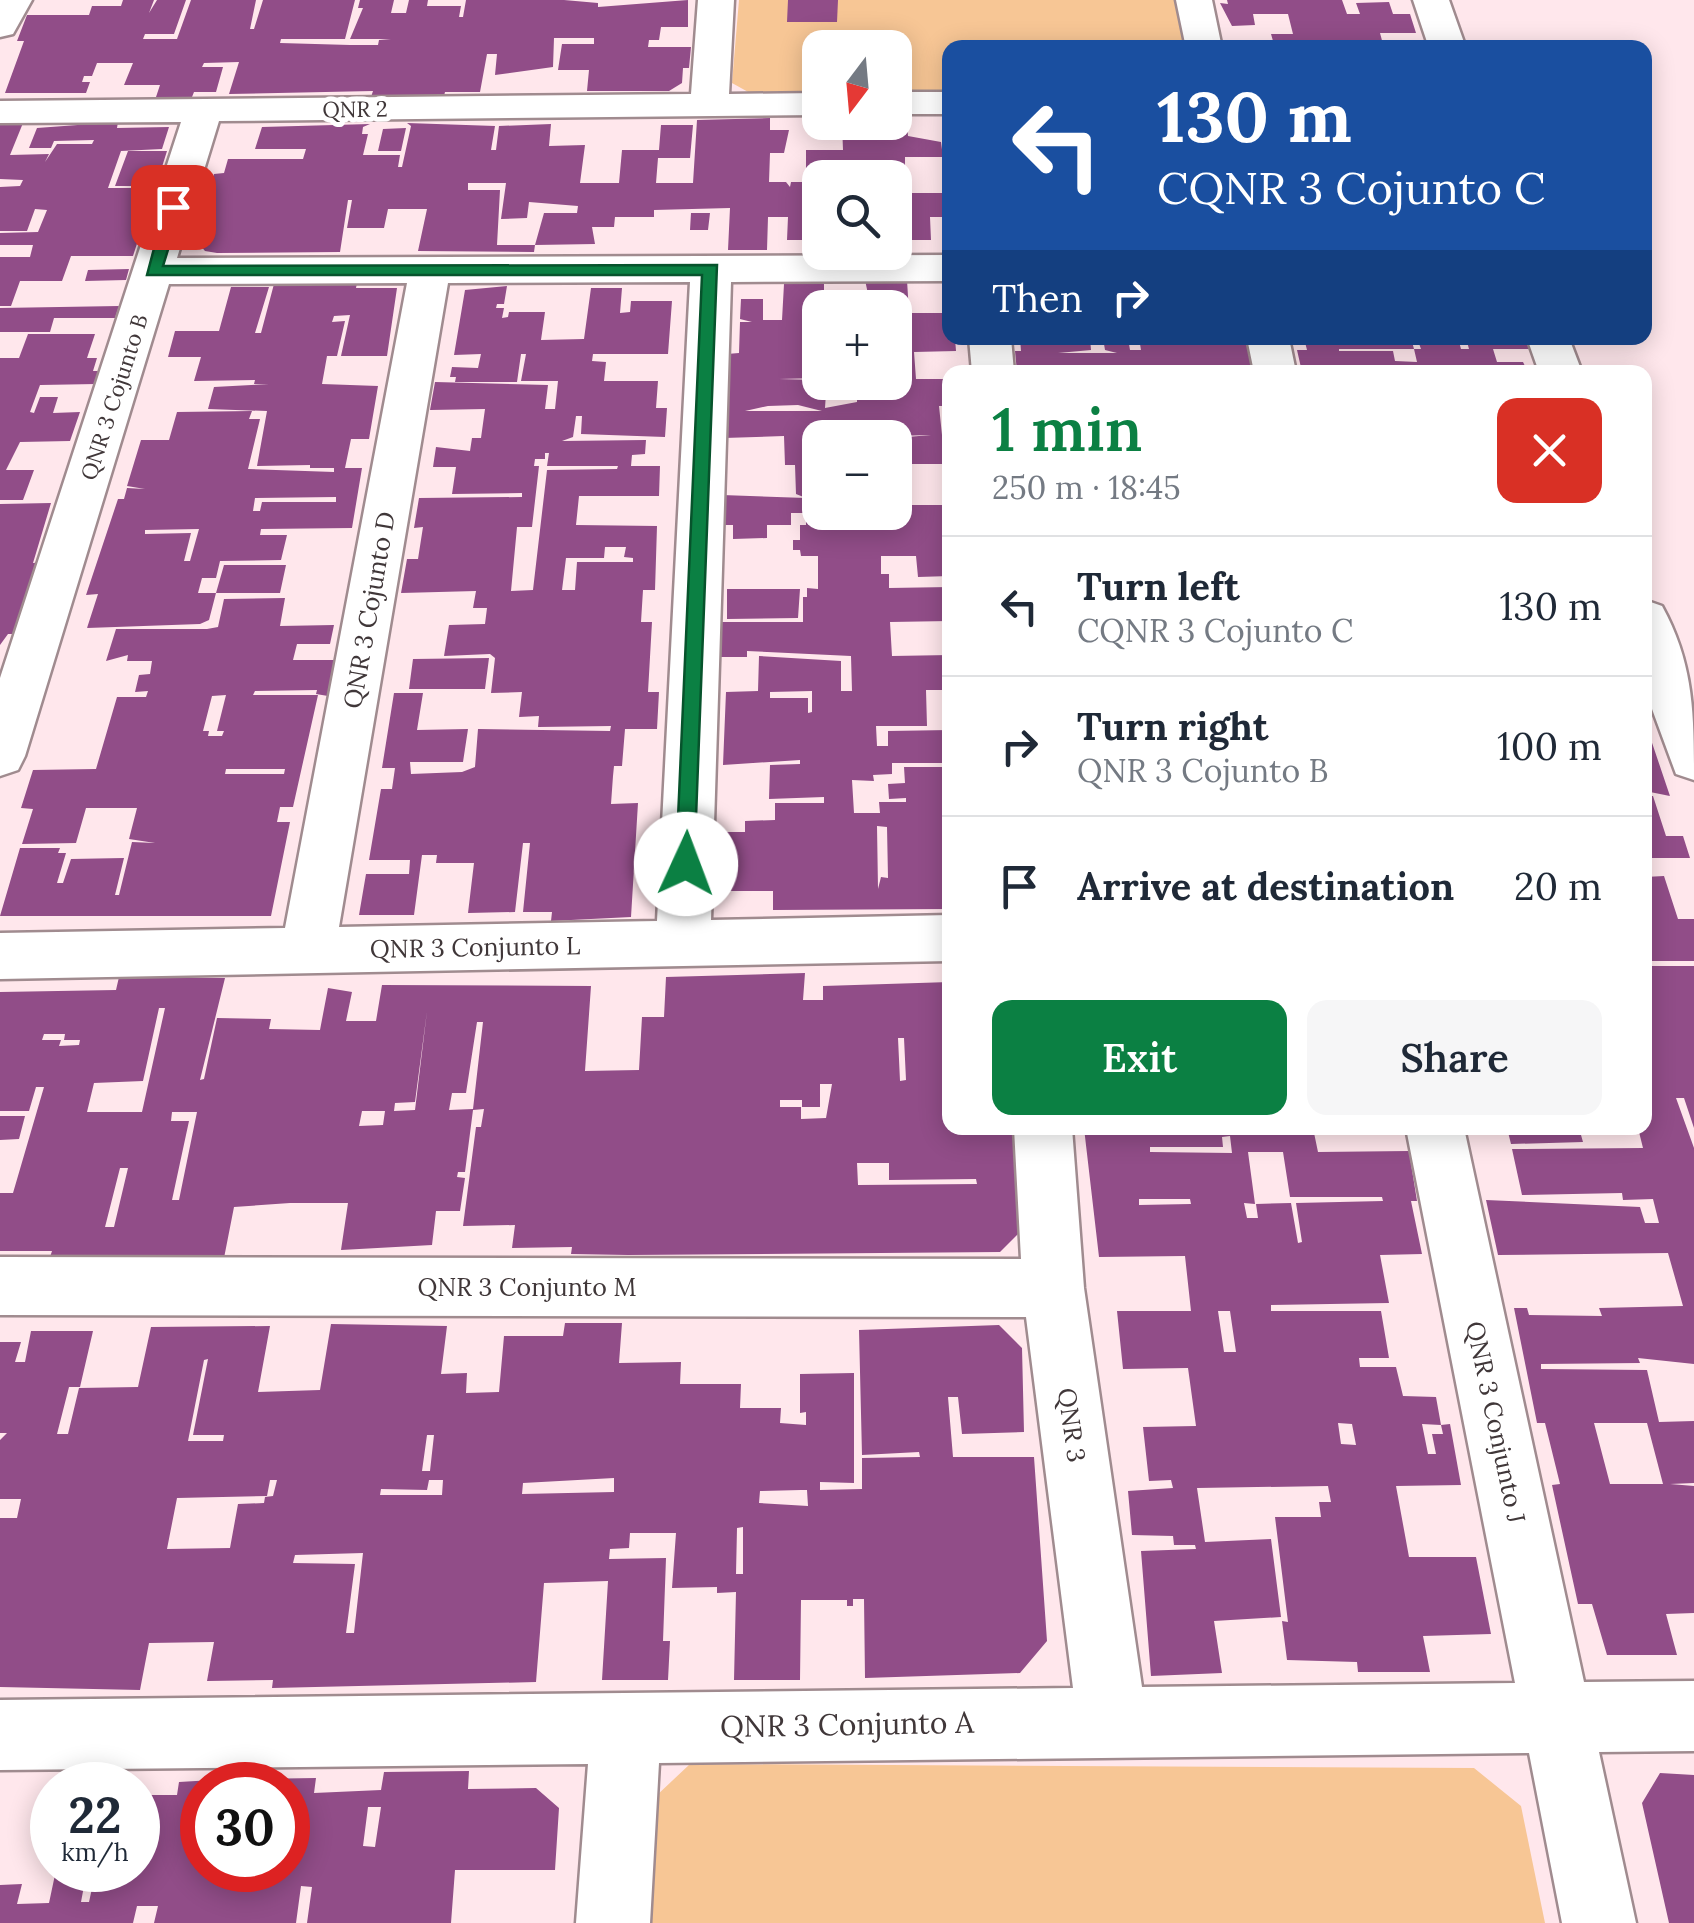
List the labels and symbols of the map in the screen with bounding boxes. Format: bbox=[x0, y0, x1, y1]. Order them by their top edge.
north arrow bbox=[802, 30, 912, 140]
street label: QNR 2 bbox=[322, 94, 388, 124]
pin bbox=[131, 165, 216, 250]
street label: QNR 3 Cojunto B bbox=[74, 310, 154, 484]
street label: QNR 3 Cojunto D bbox=[336, 509, 402, 711]
position arrow bbox=[634, 812, 738, 916]
street label: QNR 3 Conjunto L bbox=[370, 929, 580, 965]
street label: QNR 3 Conjunto M bbox=[418, 1271, 636, 1303]
street label: QNR 3 Conjunto J bbox=[1459, 1318, 1533, 1526]
street label: QNR 3 bbox=[1051, 1386, 1093, 1464]
street label: QNR 3 Conjunto A bbox=[720, 1703, 975, 1746]
speed limit sign: 30 bbox=[180, 1762, 310, 1892]

